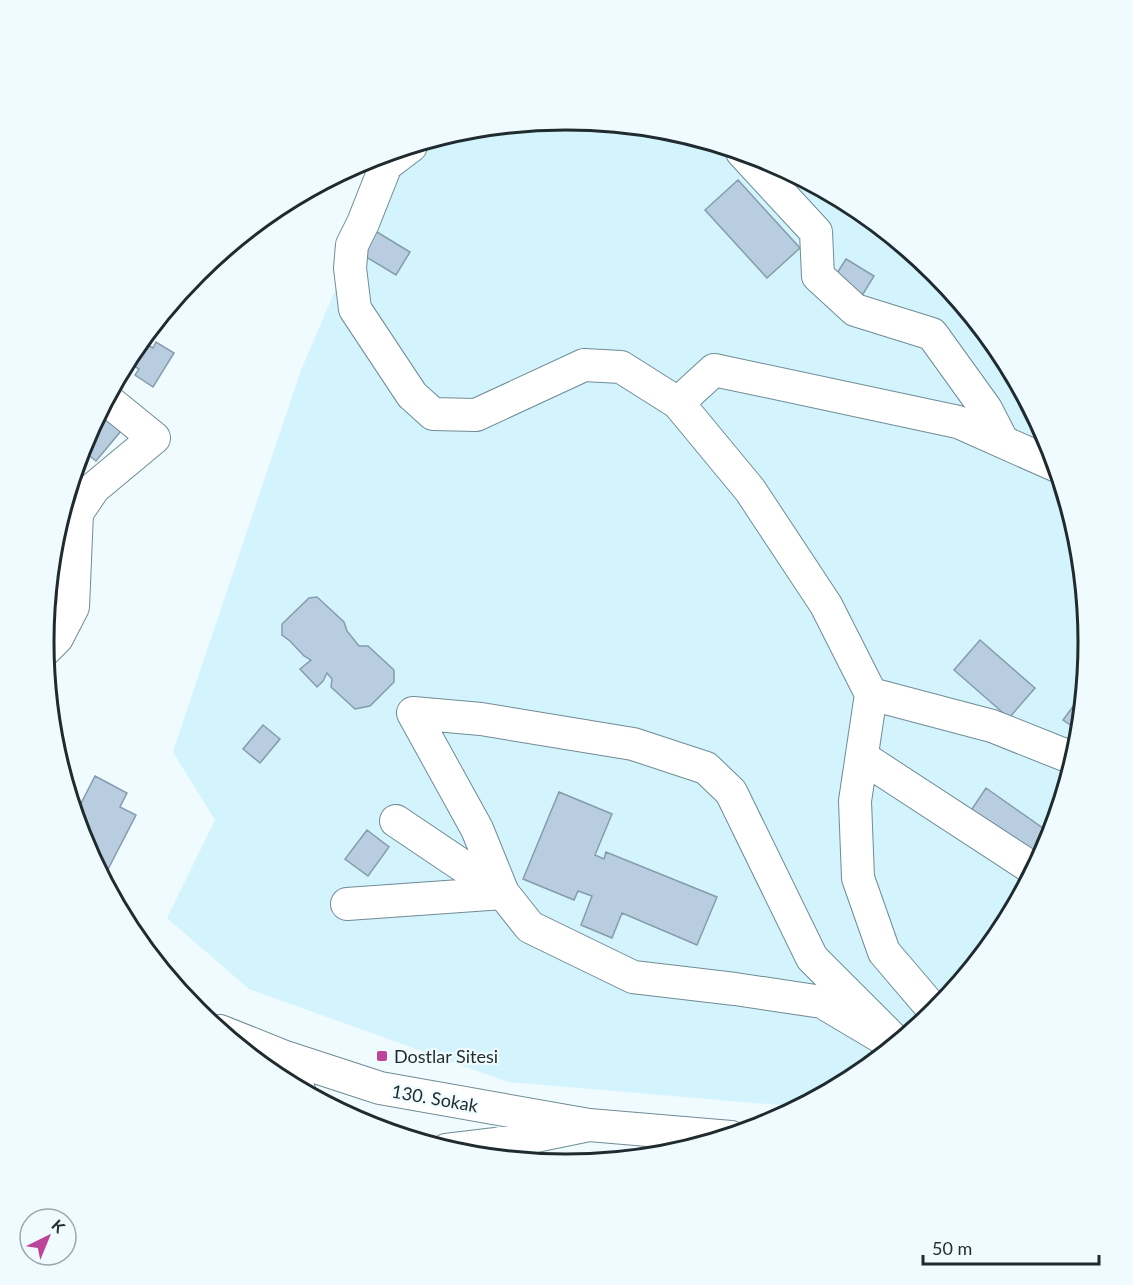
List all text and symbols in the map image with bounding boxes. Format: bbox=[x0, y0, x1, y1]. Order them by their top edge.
place label: Dostlar Sitesi bbox=[394, 1045, 498, 1067]
marker: Dostlar Sitesi bbox=[375, 1049, 389, 1063]
street label: 130. Sokak bbox=[390, 1080, 481, 1117]
north arrow bbox=[18, 1207, 78, 1267]
text: K bbox=[48, 1215, 70, 1237]
scale bar bbox=[923, 1228, 1098, 1266]
text: 50 m bbox=[932, 1237, 972, 1259]

